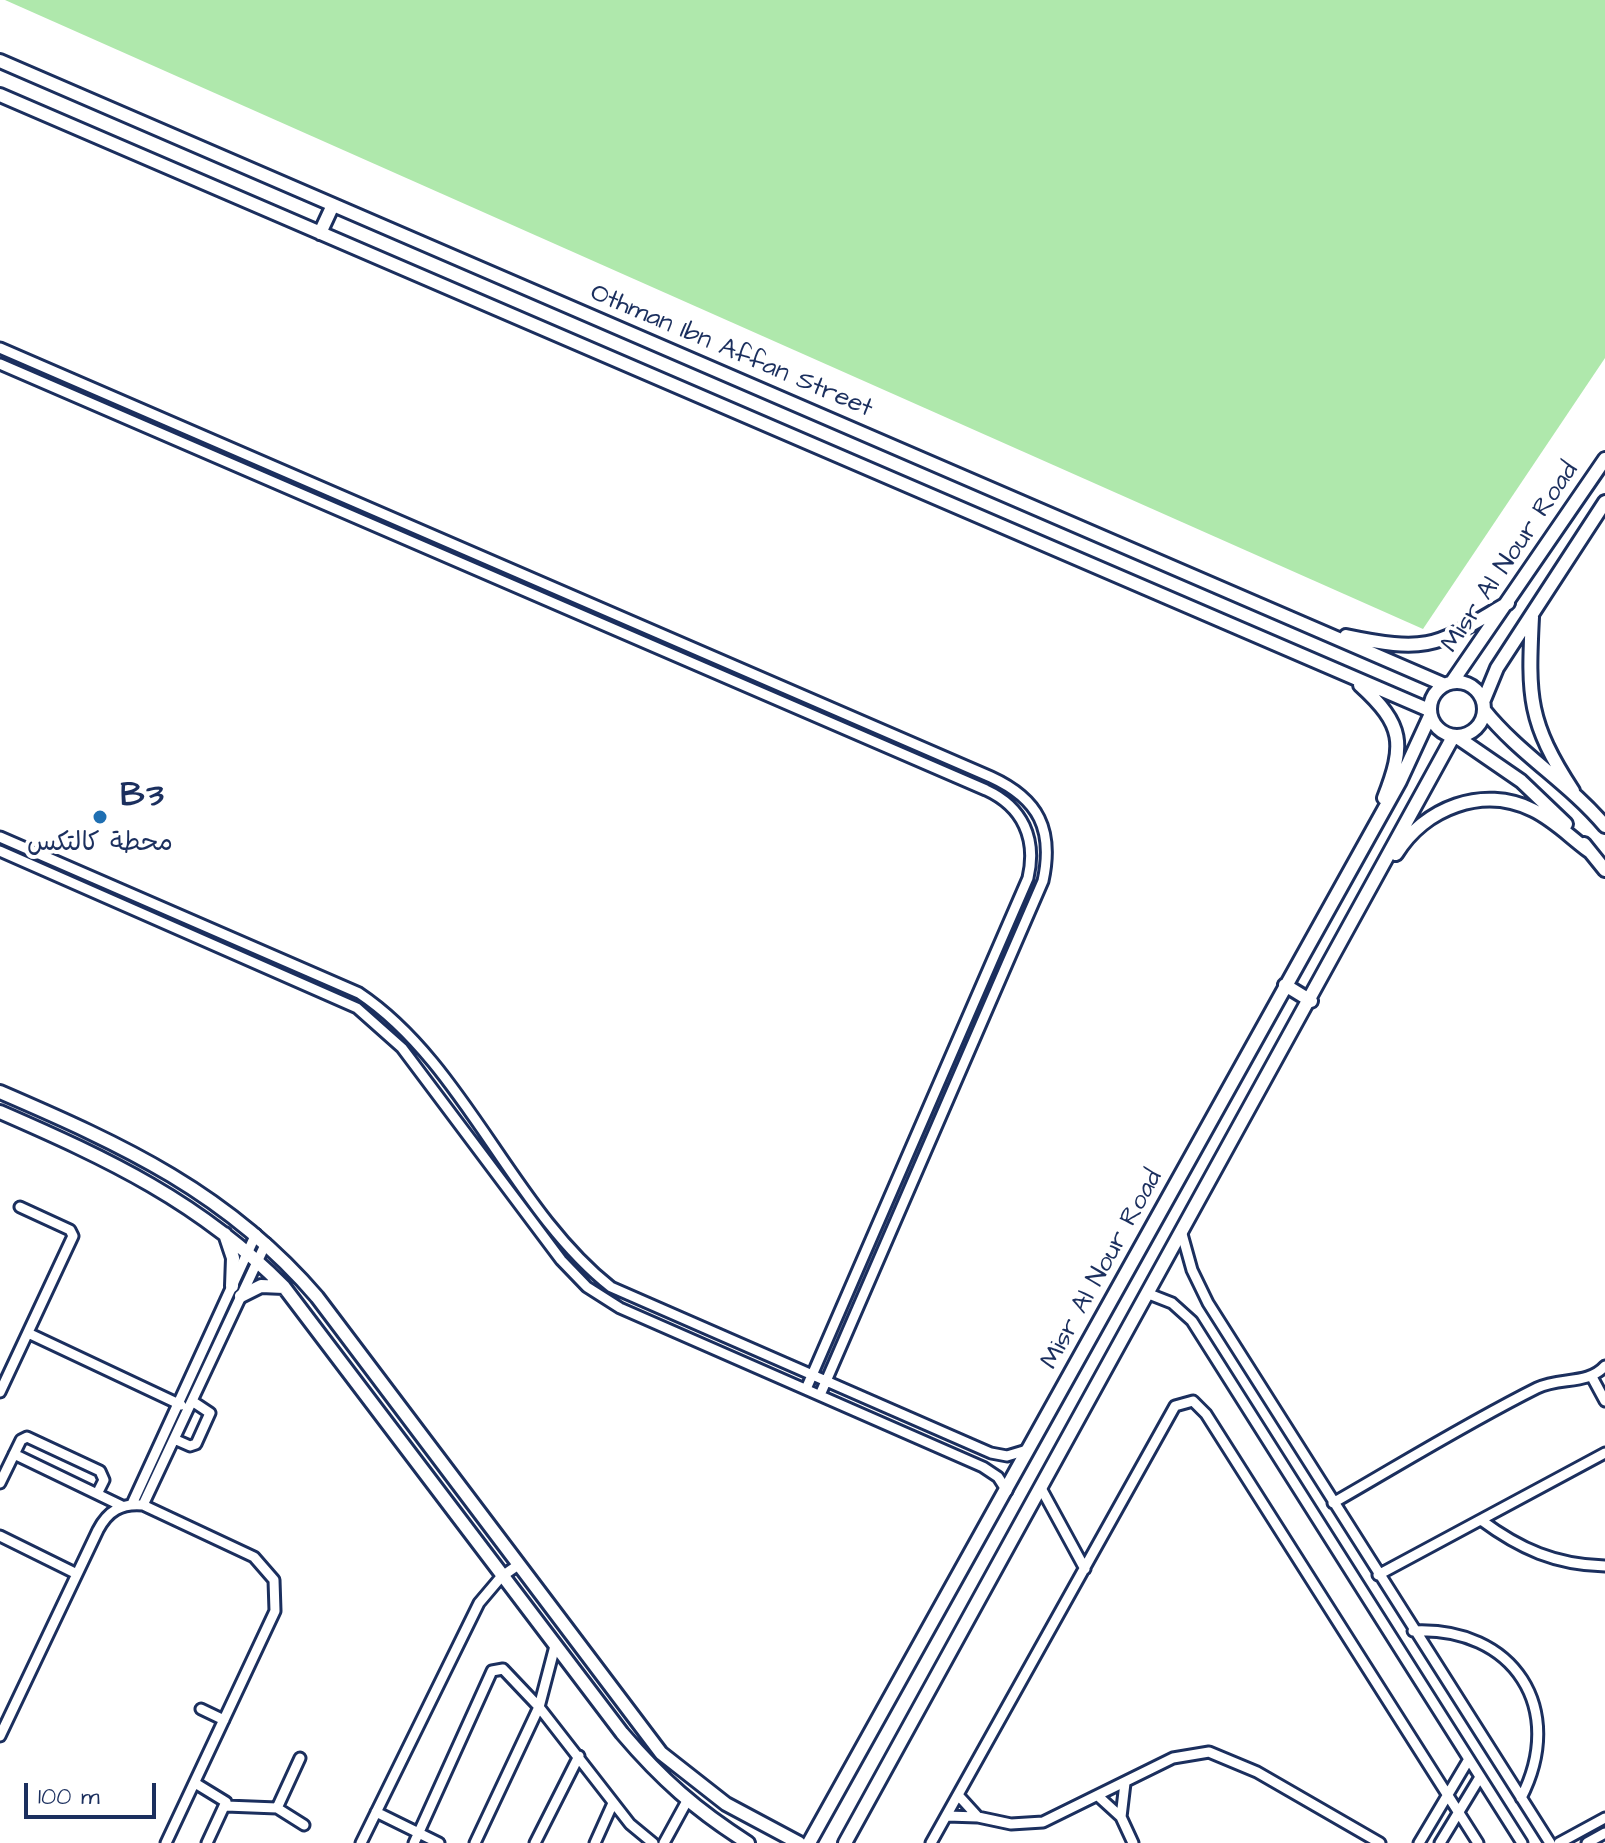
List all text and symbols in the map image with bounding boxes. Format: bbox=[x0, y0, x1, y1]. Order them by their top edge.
street label: Othman Ibn Affan Street bbox=[585, 278, 877, 426]
street label: Misr Al Nour Road bbox=[1436, 457, 1586, 659]
district label: B3 bbox=[120, 778, 166, 818]
marker: محطة كالتكس bbox=[91, 808, 109, 826]
place label: محطة كالتكس bbox=[27, 829, 173, 861]
street label: Misr Al Nour Road bbox=[1035, 1165, 1171, 1375]
scale bar bbox=[28, 1767, 160, 1817]
text: 100 m bbox=[38, 1780, 100, 1814]

